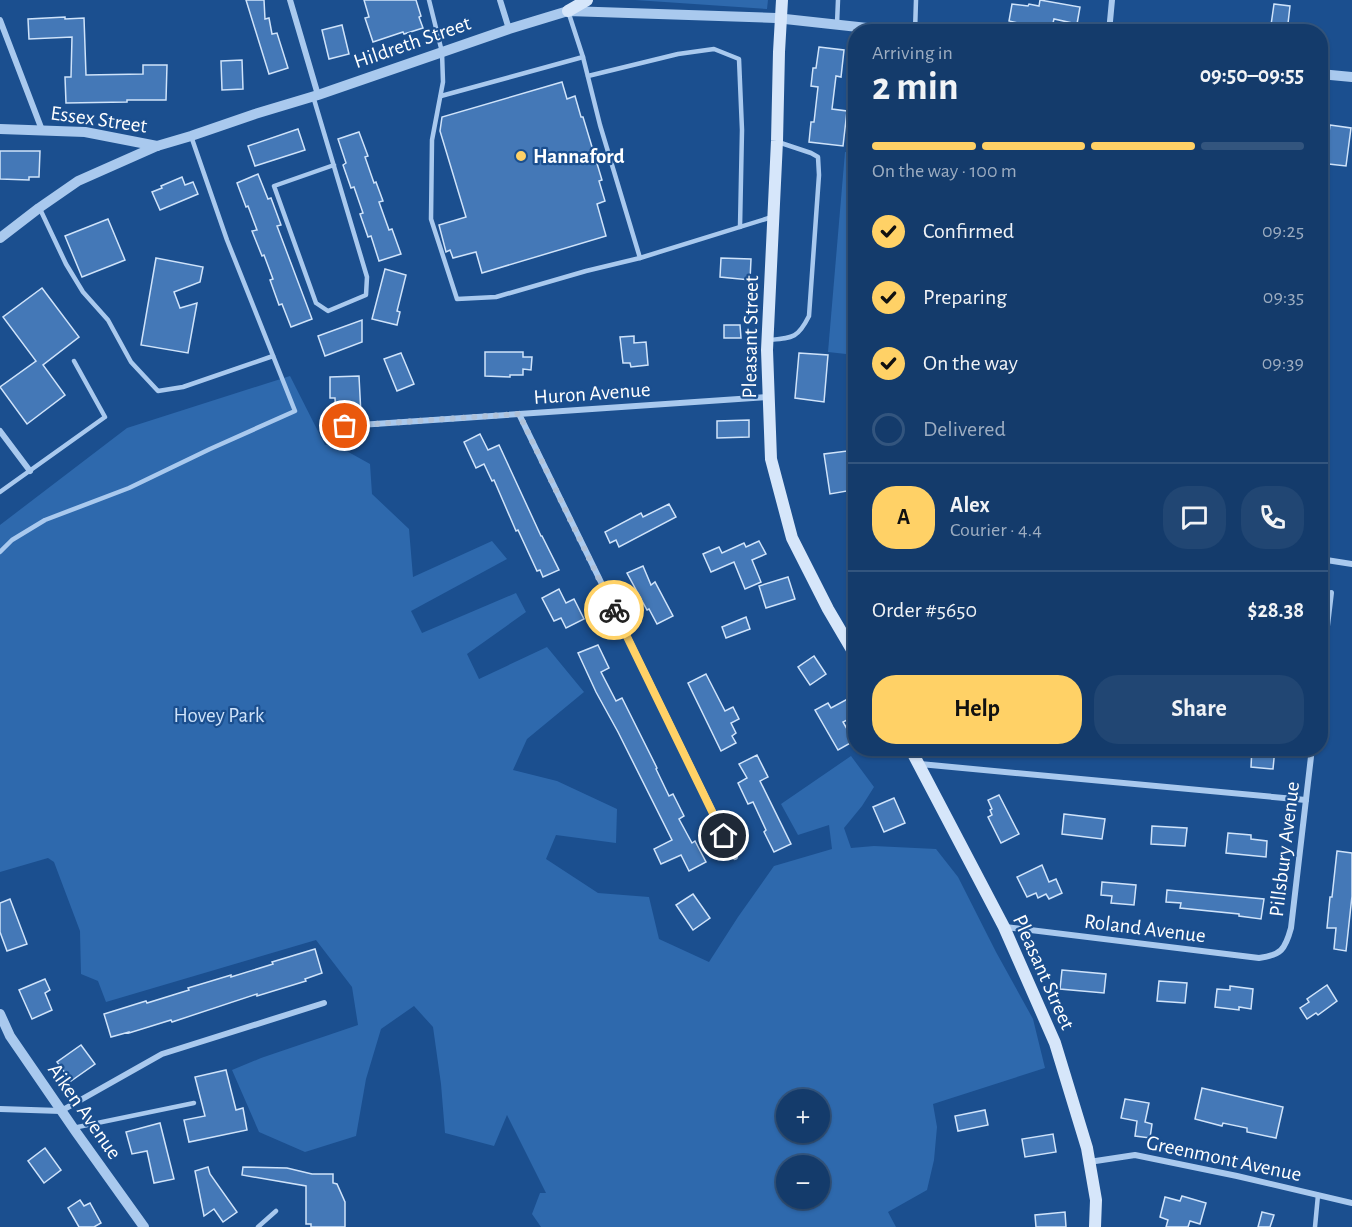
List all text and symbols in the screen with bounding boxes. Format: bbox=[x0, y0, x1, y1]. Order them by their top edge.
street label: Hildreth Street bbox=[351, 13, 474, 72]
text: Arriving in bbox=[872, 43, 953, 63]
text: 09:50–09:55 bbox=[1200, 64, 1304, 86]
text: 2 min bbox=[872, 68, 959, 107]
street label: Essex Street bbox=[49, 102, 149, 137]
place label: Hannaford bbox=[533, 146, 625, 167]
marker: Hannaford bbox=[514, 149, 528, 163]
text: On the way · 100 m bbox=[872, 161, 1017, 181]
icon: check bbox=[872, 215, 905, 248]
text: Confirmed bbox=[923, 220, 1014, 242]
text: 09:25 bbox=[1262, 221, 1304, 241]
street label: Pleasant Street bbox=[739, 275, 762, 399]
icon: check bbox=[872, 281, 905, 314]
text: Preparing bbox=[923, 286, 1007, 308]
text: 09:35 bbox=[1263, 287, 1304, 307]
icon: check bbox=[872, 347, 905, 380]
text: On the way bbox=[923, 352, 1018, 374]
text: 09:39 bbox=[1262, 353, 1304, 373]
street label: Huron Avenue bbox=[533, 379, 651, 408]
pin bbox=[319, 400, 370, 451]
icon: bag bbox=[328, 409, 361, 442]
text: Delivered bbox=[923, 418, 1006, 440]
button: chat bbox=[1163, 486, 1226, 549]
button: phone bbox=[1241, 486, 1304, 549]
text: Alex bbox=[950, 494, 990, 516]
text: A bbox=[897, 506, 910, 528]
text: Courier · 4.4 bbox=[950, 520, 1042, 540]
courier bbox=[584, 580, 644, 640]
icon: bike bbox=[598, 594, 631, 627]
text: Order #5650 bbox=[872, 599, 977, 621]
text: $28.38 bbox=[1248, 599, 1304, 621]
button: Help bbox=[872, 675, 1082, 744]
button: Share bbox=[1094, 675, 1304, 744]
park label: Hovey Park bbox=[174, 705, 265, 726]
street label: Pillsbury Avenue bbox=[1266, 780, 1303, 918]
pin bbox=[698, 810, 749, 861]
icon: home bbox=[707, 819, 740, 852]
street label: Roland Avenue bbox=[1083, 911, 1207, 946]
street label: Pleasant Street bbox=[1009, 912, 1078, 1033]
street label: Aiken Avenue bbox=[44, 1060, 125, 1163]
map controls bbox=[776, 1089, 830, 1209]
button: + bbox=[776, 1089, 830, 1143]
street label: Greenmont Avenue bbox=[1144, 1132, 1303, 1185]
button: − bbox=[776, 1155, 830, 1209]

